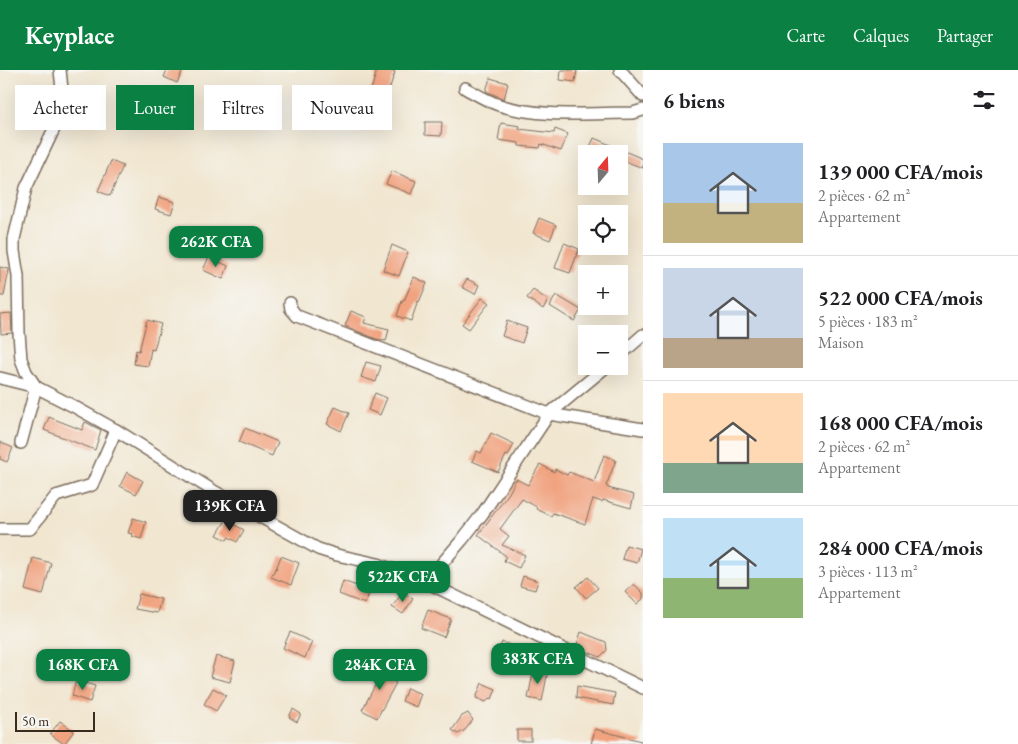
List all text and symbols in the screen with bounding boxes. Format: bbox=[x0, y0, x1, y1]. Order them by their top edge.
text: Keyplace bbox=[25, 20, 114, 51]
text: Carte bbox=[786, 24, 825, 47]
text: Calques bbox=[853, 24, 909, 47]
text: Partager bbox=[937, 24, 993, 47]
chip: Acheter bbox=[15, 85, 106, 130]
chip: Louer bbox=[116, 85, 194, 130]
chip: Filtres bbox=[204, 85, 282, 130]
chip: Nouveau bbox=[292, 85, 392, 130]
icon: filters bbox=[970, 86, 998, 114]
text: 6 biens bbox=[663, 87, 725, 114]
north arrow bbox=[578, 145, 628, 195]
map controls bbox=[578, 145, 628, 375]
text: 139 000 CFA/mois bbox=[818, 158, 983, 185]
icon: home bbox=[703, 163, 763, 223]
text: 2 pièces · 62 m² bbox=[818, 185, 910, 206]
button: locate bbox=[578, 205, 628, 255]
text: Appartement bbox=[818, 206, 901, 227]
pin: 262K CFA bbox=[164, 226, 268, 268]
text: 262K CFA bbox=[180, 231, 252, 252]
button: + bbox=[578, 265, 628, 315]
text: 522 000 CFA/mois bbox=[818, 284, 983, 311]
icon: home bbox=[703, 288, 763, 348]
text: 5 pièces · 183 m² bbox=[818, 311, 918, 332]
button: − bbox=[578, 325, 628, 375]
text: Maison bbox=[818, 332, 864, 353]
text: 168 000 CFA/mois bbox=[818, 409, 983, 436]
icon: home bbox=[703, 413, 763, 473]
text: 2 pièces · 62 m² bbox=[818, 436, 910, 457]
text: Appartement bbox=[818, 457, 901, 478]
pin: 139K CFA bbox=[178, 490, 282, 532]
text: 139K CFA bbox=[194, 495, 266, 516]
text: 284 000 CFA/mois bbox=[818, 534, 983, 561]
icon: home bbox=[703, 538, 763, 598]
pin: 522K CFA bbox=[351, 560, 455, 603]
text: 3 pièces · 113 m² bbox=[818, 561, 918, 582]
text: 522K CFA bbox=[367, 566, 439, 587]
text: Appartement bbox=[818, 582, 901, 603]
pin: 383K CFA bbox=[486, 642, 590, 685]
pin: 168K CFA bbox=[31, 648, 135, 691]
pin: 284K CFA bbox=[328, 648, 432, 691]
text: 383K CFA bbox=[502, 648, 574, 669]
text: 168K CFA bbox=[47, 654, 119, 675]
text: 284K CFA bbox=[344, 654, 416, 675]
scale bar bbox=[15, 709, 95, 732]
text: 50 m bbox=[22, 712, 49, 730]

